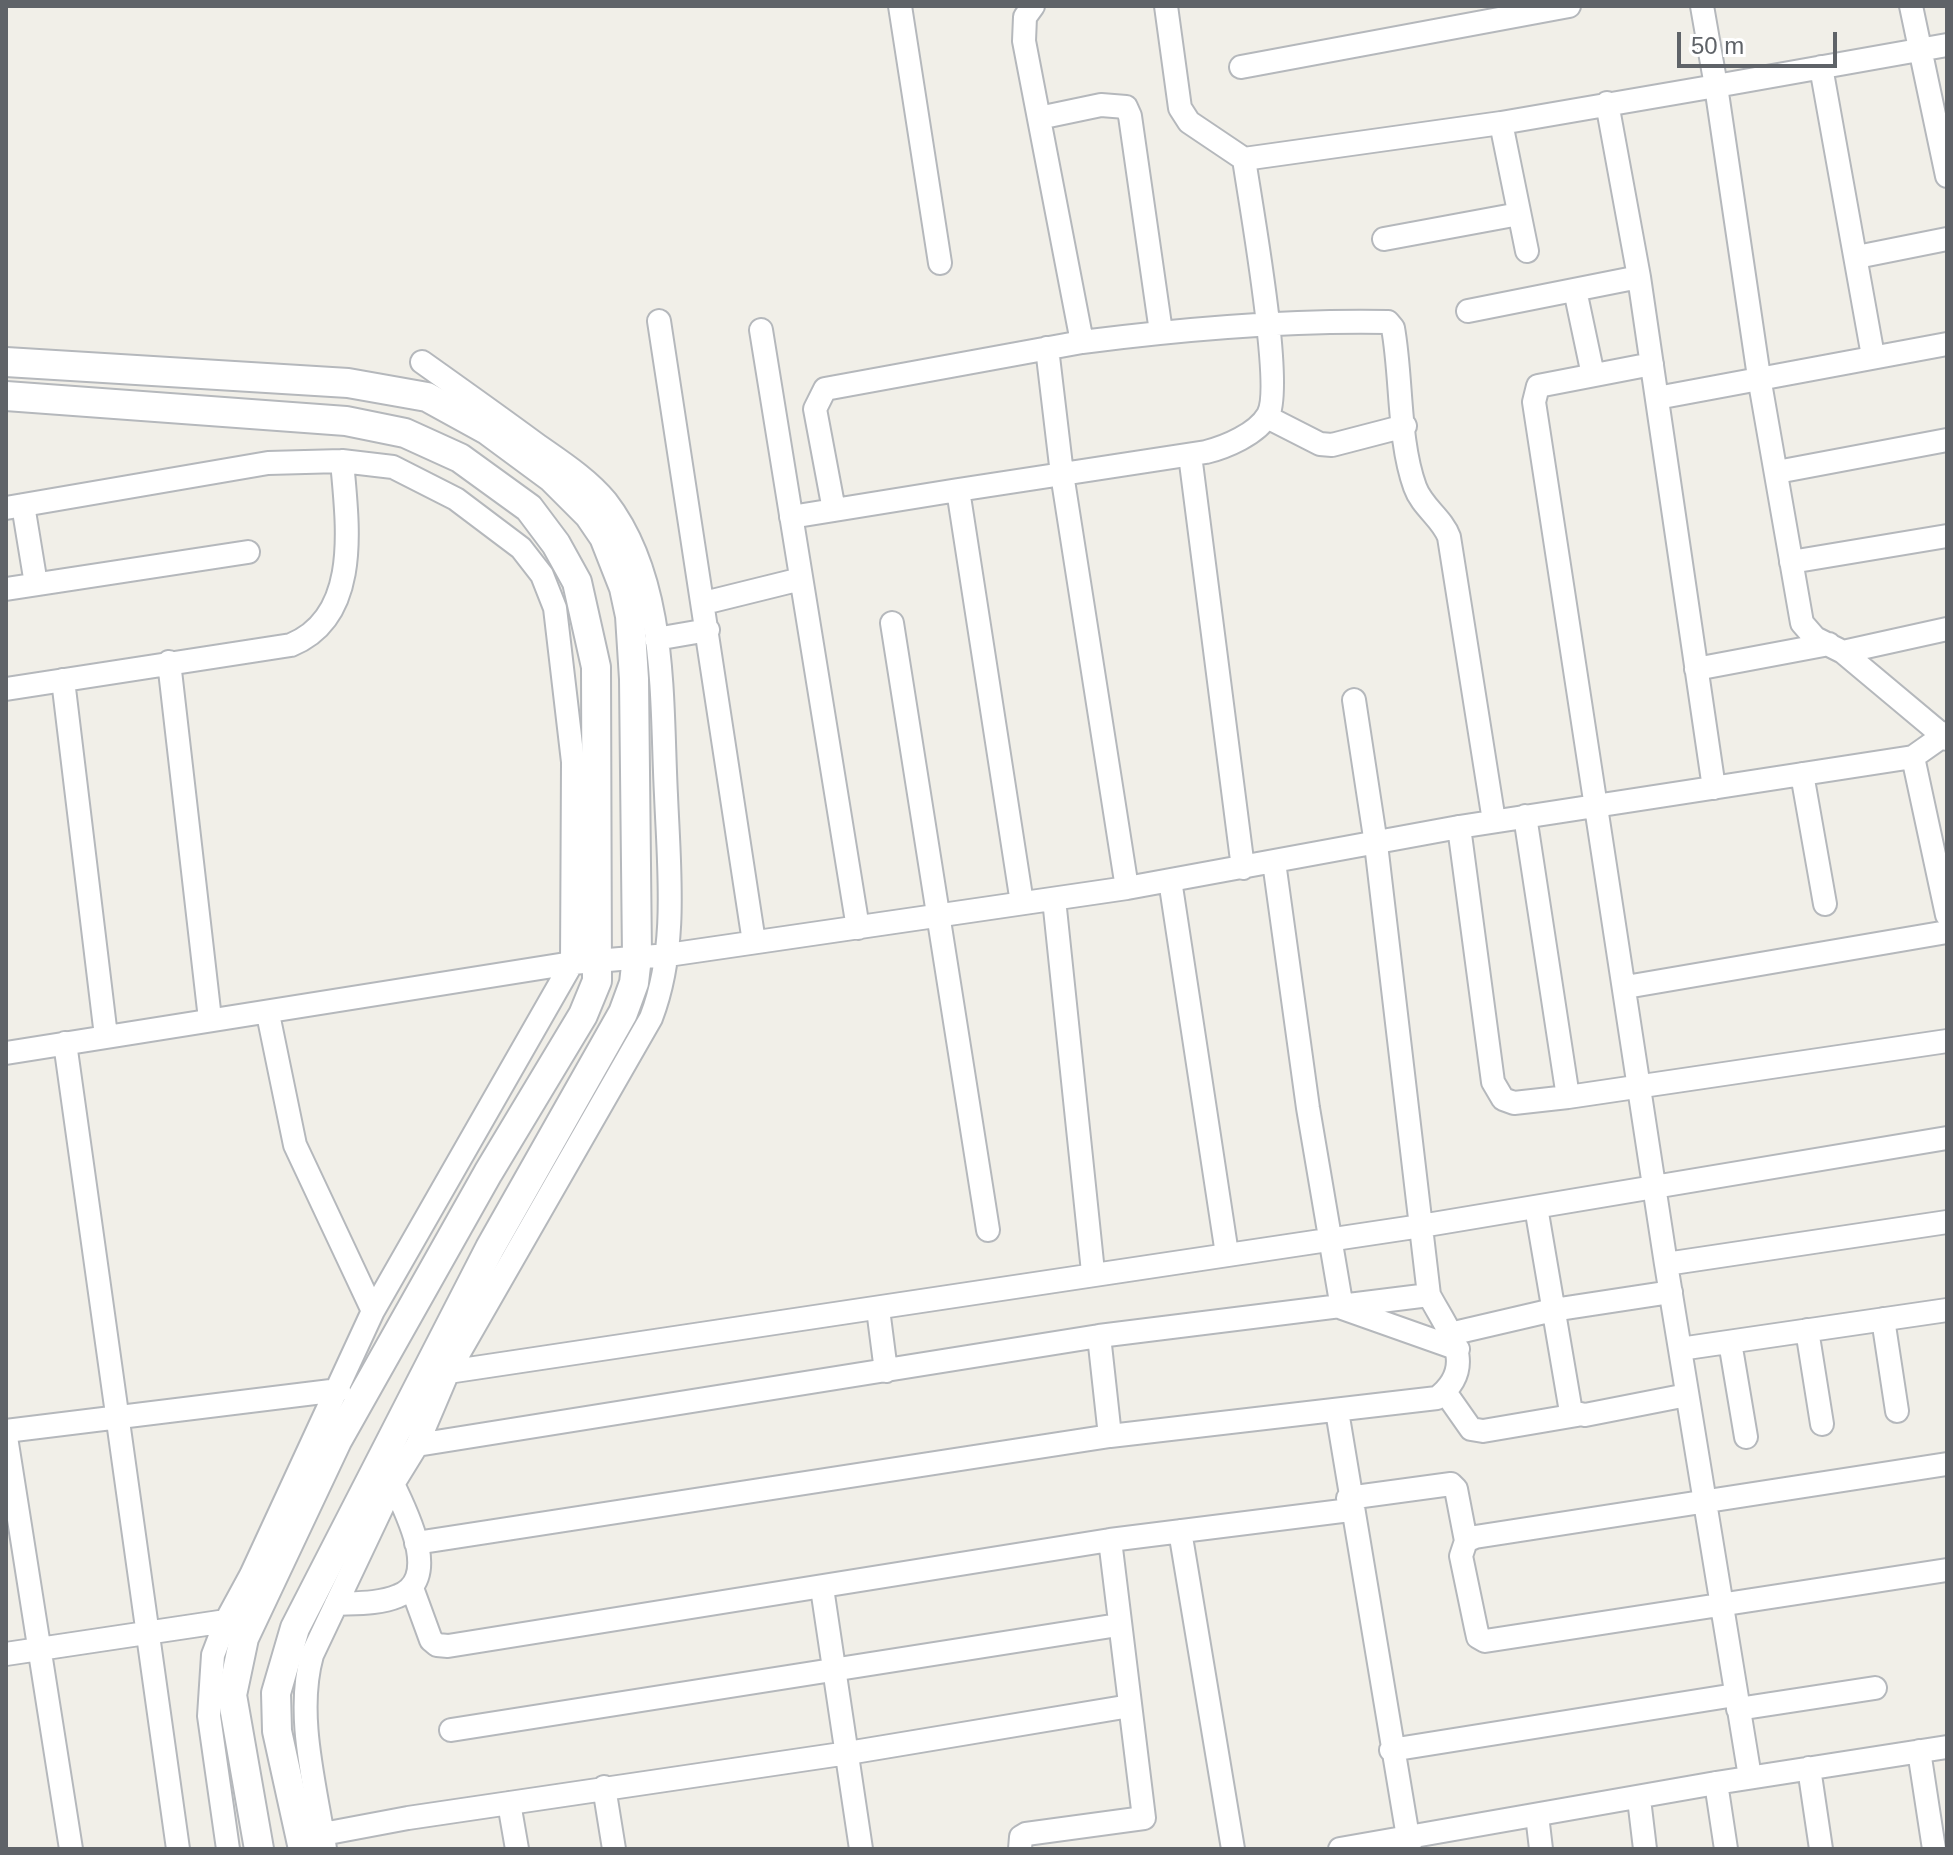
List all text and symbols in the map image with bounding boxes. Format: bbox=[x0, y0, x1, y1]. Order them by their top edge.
scale bar bbox=[1681, 16, 1841, 66]
text: 50 m bbox=[1691, 32, 1744, 59]

